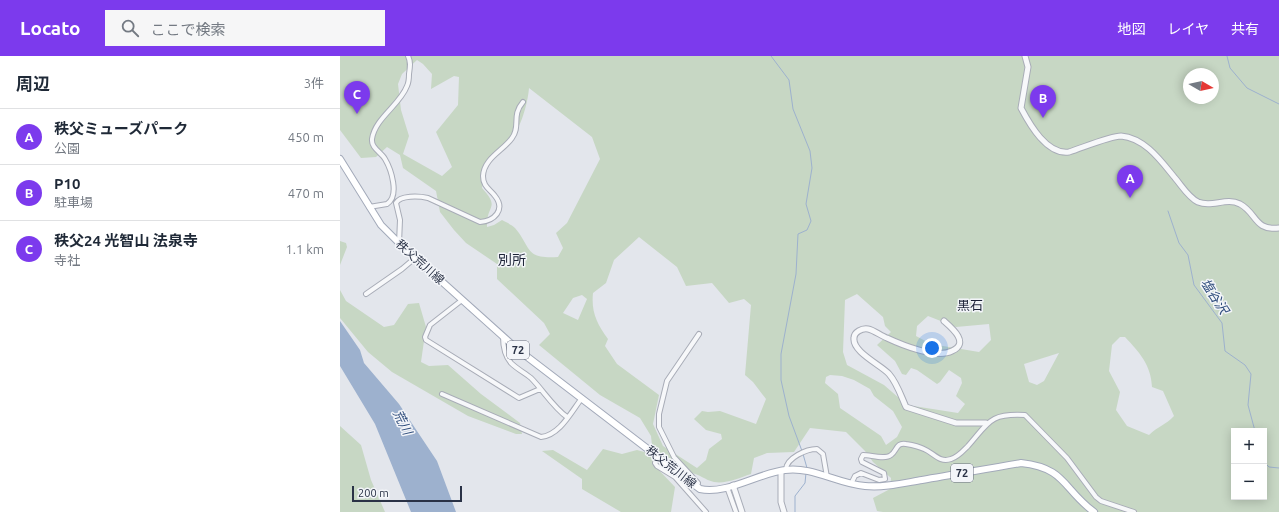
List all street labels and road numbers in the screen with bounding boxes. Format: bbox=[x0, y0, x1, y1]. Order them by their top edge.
street label: 秩父荒川線 bbox=[394, 237, 447, 287]
road number: 72 bbox=[507, 341, 529, 359]
street label: 秩父荒川線 bbox=[644, 443, 699, 490]
road number: 72 bbox=[951, 464, 973, 482]

